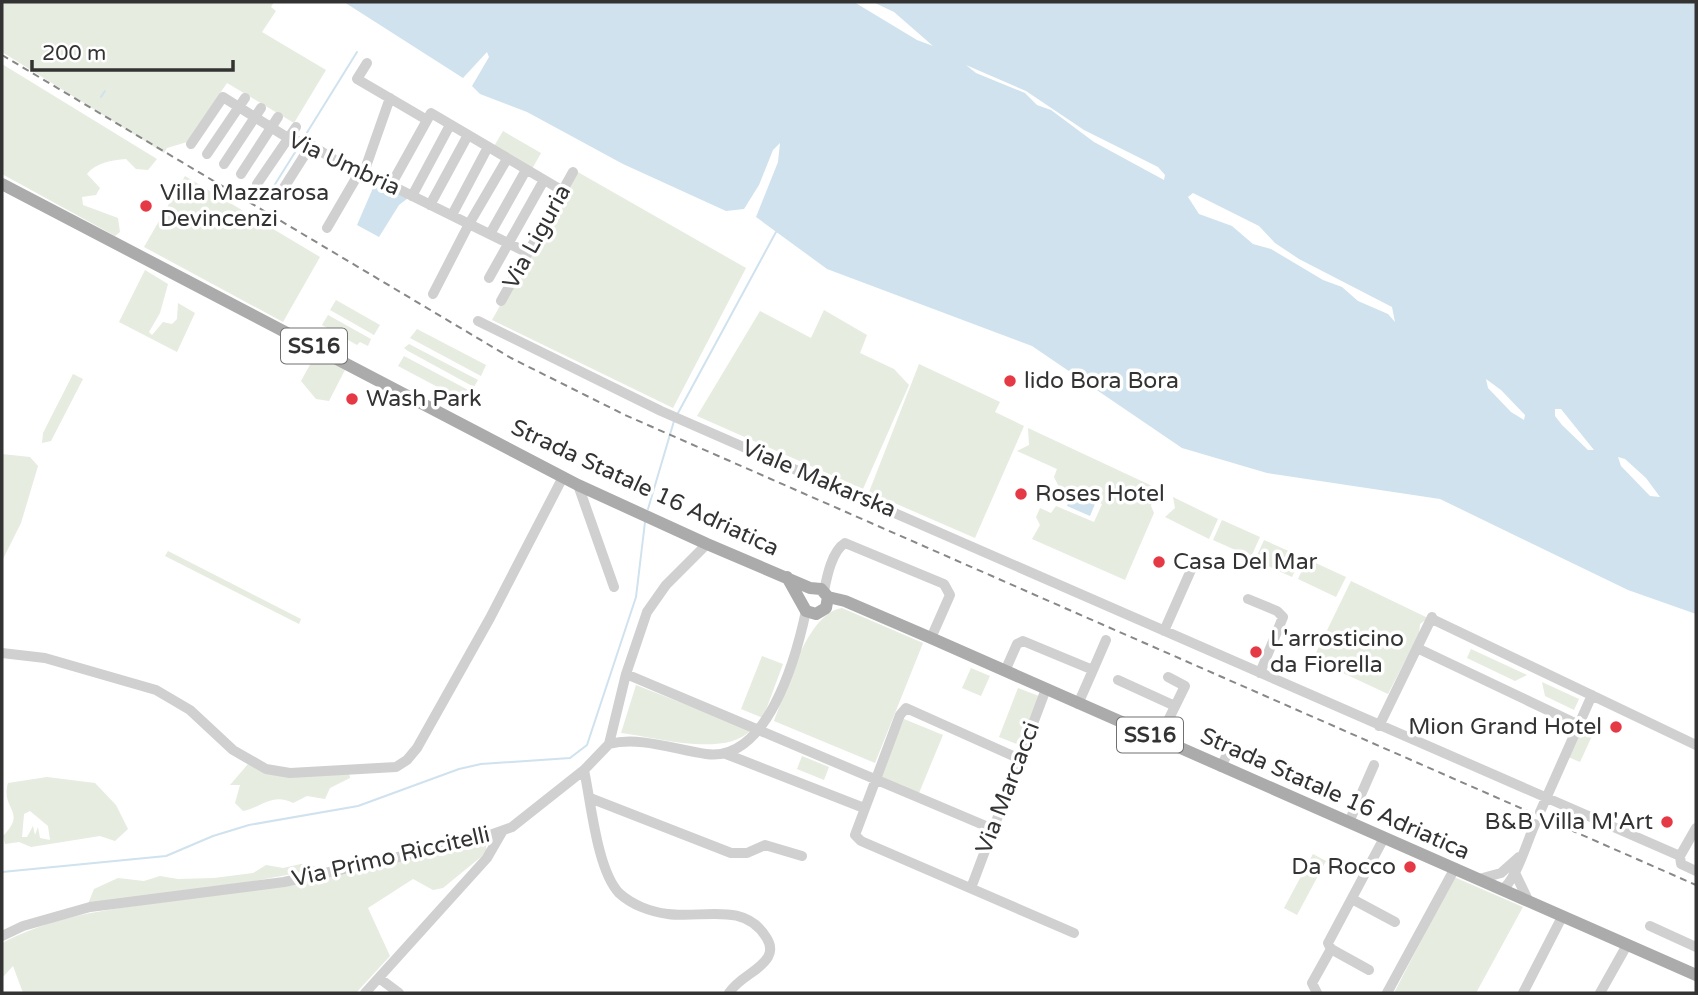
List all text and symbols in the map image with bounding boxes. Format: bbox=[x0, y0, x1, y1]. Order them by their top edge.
scale bar bbox=[32, 28, 233, 72]
text: 200 m bbox=[42, 41, 106, 66]
street label: Via Umbria bbox=[283, 126, 405, 202]
place label: Villa Mazzarosa Devincenzi bbox=[160, 179, 329, 233]
street label: Via Liguria bbox=[497, 180, 577, 294]
marker: Villa Mazzarosa Devincenzi bbox=[138, 198, 154, 214]
road number: SS16 bbox=[281, 328, 347, 364]
place label: lido Bora Bora bbox=[1024, 367, 1179, 395]
marker: lido Bora Bora bbox=[1002, 373, 1018, 389]
place label: Wash Park bbox=[366, 385, 481, 413]
marker: Wash Park bbox=[344, 391, 360, 407]
street label: Strada Statale 16 Adriatica bbox=[507, 414, 783, 562]
street label: Viale Makarska bbox=[738, 434, 900, 524]
place label: Roses Hotel bbox=[1035, 480, 1165, 508]
marker: Roses Hotel bbox=[1013, 486, 1029, 502]
place label: Casa Del Mar bbox=[1173, 548, 1318, 576]
marker: Casa Del Mar bbox=[1151, 554, 1167, 570]
place label: L'arrosticino da Fiorella bbox=[1270, 625, 1404, 679]
marker: L'arrosticino da Fiorella bbox=[1248, 644, 1264, 660]
place label: Mion Grand Hotel bbox=[1408, 713, 1602, 741]
street label: Via Marcacci bbox=[970, 718, 1046, 858]
road number: SS16 bbox=[1117, 718, 1183, 752]
marker: Mion Grand Hotel bbox=[1608, 719, 1624, 735]
street label: Strada Statale 16 Adriatica bbox=[1196, 722, 1474, 866]
place label: B&B Villa M'Art bbox=[1485, 808, 1653, 836]
marker: B&B Villa M'Art bbox=[1659, 814, 1675, 830]
street label: Via Primo Riccitelli bbox=[289, 821, 493, 893]
place label: Da Rocco bbox=[1291, 853, 1396, 881]
marker: Da Rocco bbox=[1402, 859, 1418, 875]

